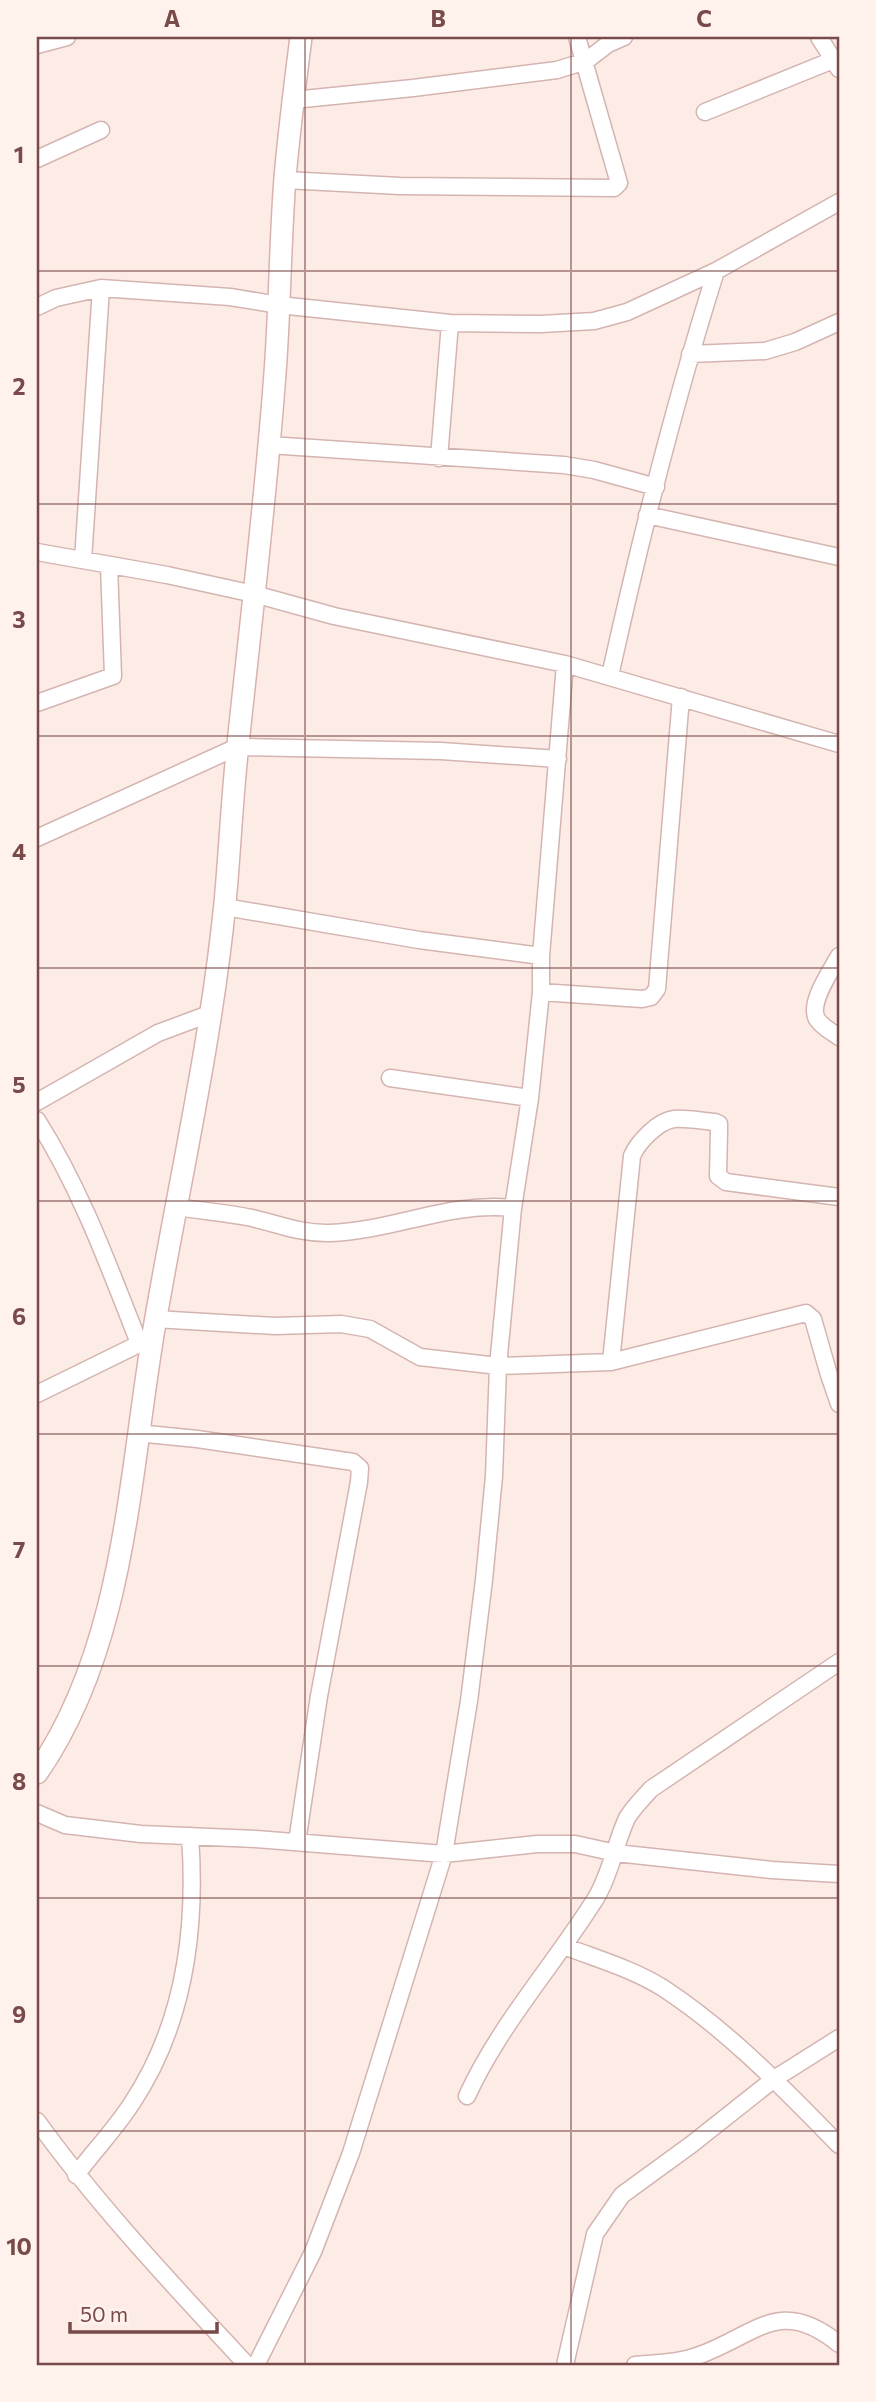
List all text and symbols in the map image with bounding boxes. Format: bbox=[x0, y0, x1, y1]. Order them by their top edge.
text: A bbox=[164, 4, 181, 32]
text: B bbox=[430, 4, 446, 32]
text: C bbox=[696, 4, 712, 32]
text: 1 bbox=[14, 140, 24, 168]
text: 2 bbox=[12, 372, 26, 400]
text: 3 bbox=[12, 605, 26, 633]
text: 4 bbox=[12, 837, 26, 865]
text: 5 bbox=[12, 1070, 26, 1098]
text: 6 bbox=[12, 1302, 26, 1330]
text: 7 bbox=[13, 1535, 25, 1563]
text: 8 bbox=[12, 1767, 26, 1795]
text: 9 bbox=[12, 2000, 26, 2028]
text: 10 bbox=[6, 2232, 32, 2260]
scale bar bbox=[70, 2290, 217, 2334]
text: 50 m bbox=[80, 2301, 128, 2326]

